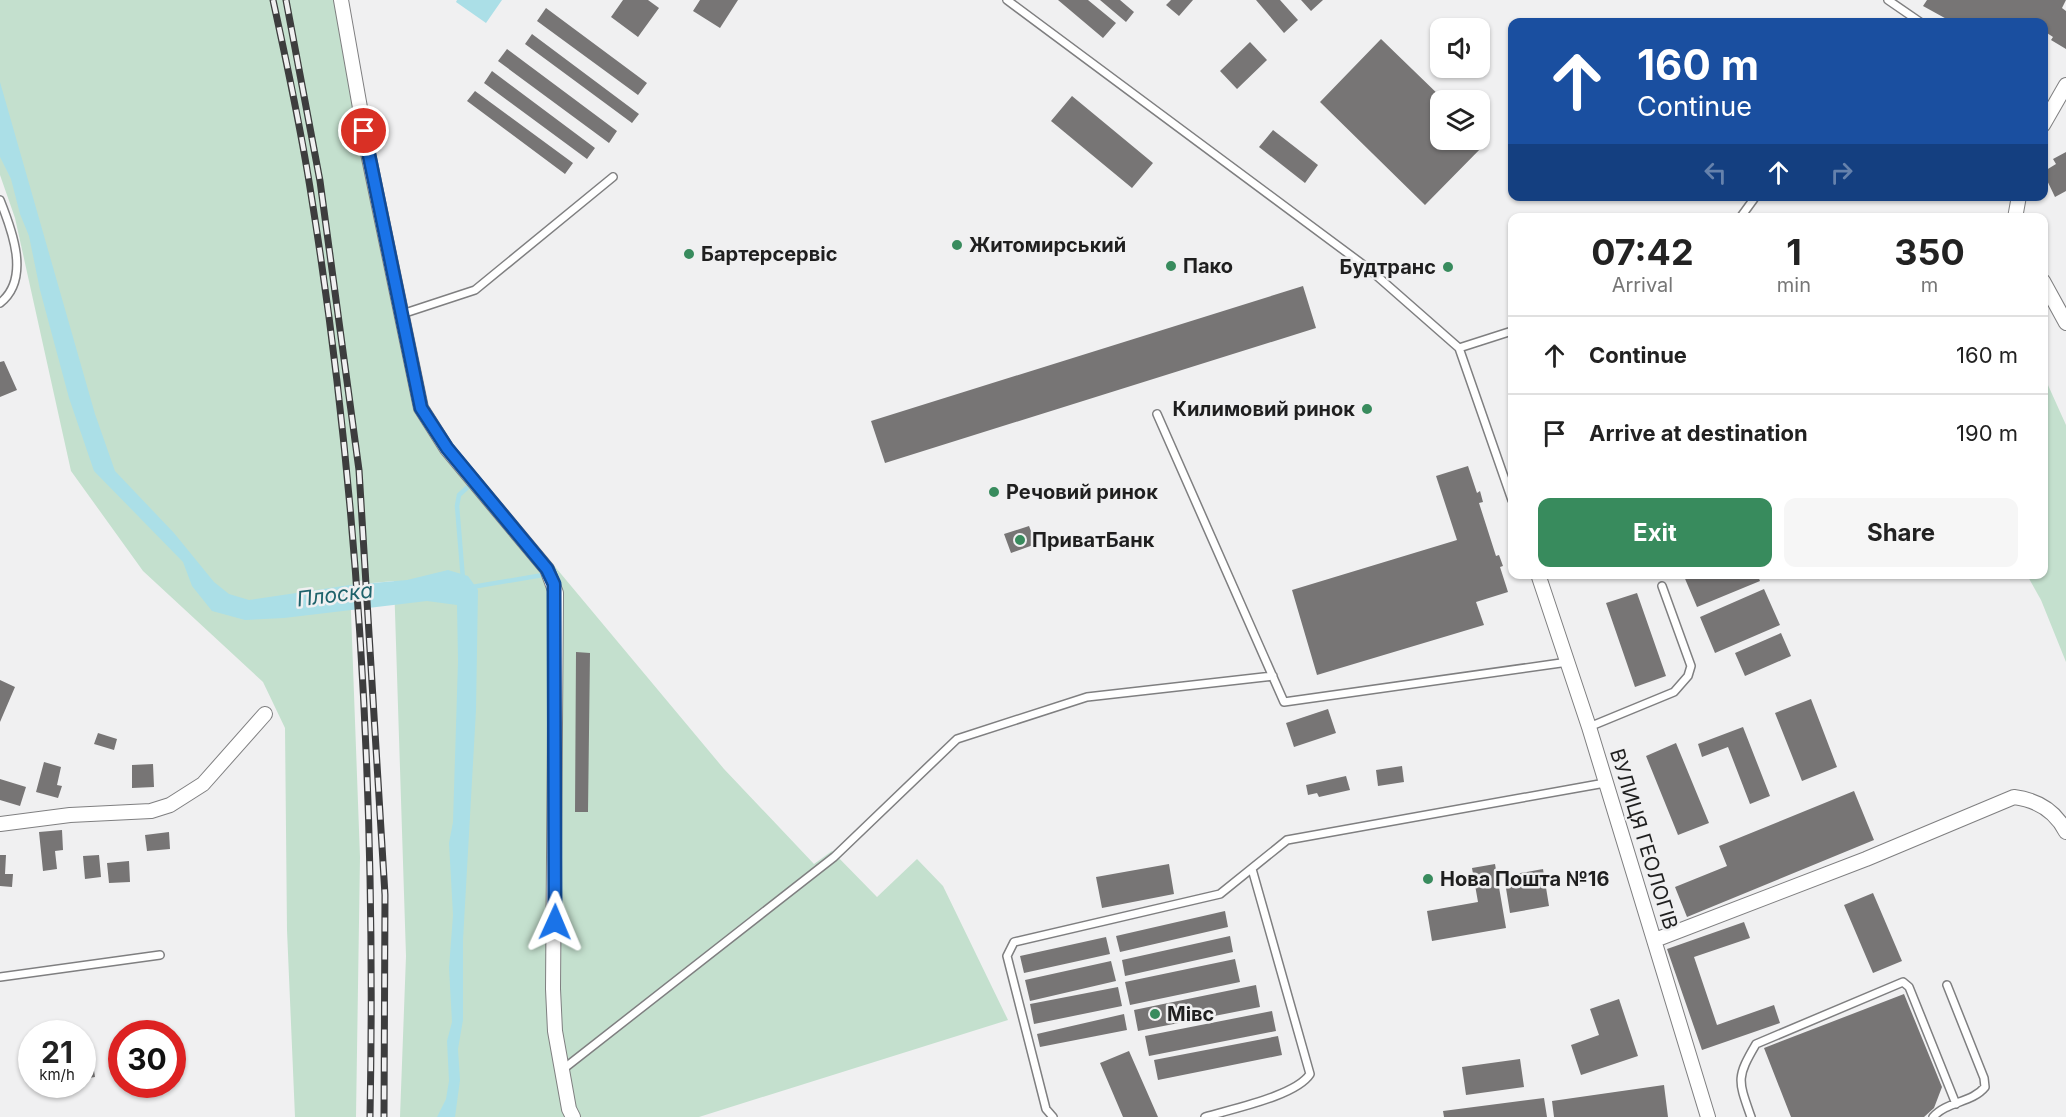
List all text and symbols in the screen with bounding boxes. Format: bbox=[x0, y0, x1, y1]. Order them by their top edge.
map controls bbox=[1430, 18, 1490, 150]
button: sound bbox=[1430, 18, 1490, 78]
text: 160 m bbox=[1637, 39, 1759, 90]
icon: ahead bbox=[1538, 42, 1616, 120]
button: layers bbox=[1430, 90, 1490, 150]
text: Continue bbox=[1637, 90, 1752, 123]
pin bbox=[338, 105, 389, 156]
icon: arrive bbox=[347, 114, 380, 147]
icon: left bbox=[1699, 156, 1732, 189]
icon: ahead bbox=[1762, 156, 1795, 189]
icon: right bbox=[1825, 156, 1858, 189]
text: 07:42 bbox=[1591, 230, 1694, 274]
text: 1 bbox=[1786, 230, 1802, 274]
text: 350 bbox=[1894, 230, 1965, 274]
place label: Житомирський bbox=[969, 233, 1126, 257]
marker: Житомирський bbox=[950, 238, 964, 252]
place label: Бартерсервіс bbox=[701, 242, 837, 266]
marker: Бартерсервіс bbox=[682, 247, 696, 261]
place label: Пако bbox=[1183, 254, 1233, 278]
place label: Будтранс bbox=[1340, 255, 1436, 279]
marker: Пако bbox=[1164, 259, 1178, 273]
marker: Будтранс bbox=[1441, 260, 1455, 274]
text: Arrival bbox=[1612, 273, 1673, 297]
text: min bbox=[1777, 273, 1811, 297]
text: m bbox=[1921, 273, 1938, 297]
icon: ahead bbox=[1538, 339, 1571, 372]
text: Continue bbox=[1589, 342, 1687, 368]
text: 160 m bbox=[1956, 342, 2018, 368]
place label: Килимовий ринок bbox=[1173, 397, 1355, 421]
marker: Килимовий ринок bbox=[1360, 402, 1374, 416]
icon: arrive bbox=[1538, 417, 1571, 450]
text: Arrive at destination bbox=[1589, 420, 1808, 446]
text: 190 m bbox=[1956, 420, 2018, 446]
place label: Речовий ринок bbox=[1006, 480, 1158, 504]
marker: Речовий ринок bbox=[987, 485, 1001, 499]
button: Exit bbox=[1538, 498, 1772, 567]
button: Share bbox=[1784, 498, 2018, 567]
place label: ПриватБанк bbox=[1032, 528, 1155, 552]
marker: ПриватБанк bbox=[1013, 533, 1027, 547]
water label: Плоска bbox=[295, 577, 375, 612]
street label: ВУЛИЦЯ ГЕОЛОГІВ bbox=[1605, 746, 1683, 932]
place label: Нова Пошта №16 bbox=[1440, 867, 1609, 891]
marker: Нова Пошта №16 bbox=[1421, 872, 1435, 886]
position arrow bbox=[523, 890, 587, 954]
place label: Мівс bbox=[1167, 1002, 1214, 1026]
marker: Мівс bbox=[1148, 1007, 1162, 1021]
speed limit sign: 30 bbox=[108, 1020, 186, 1098]
text: 21 bbox=[41, 1034, 73, 1070]
text: km/h bbox=[39, 1065, 75, 1084]

